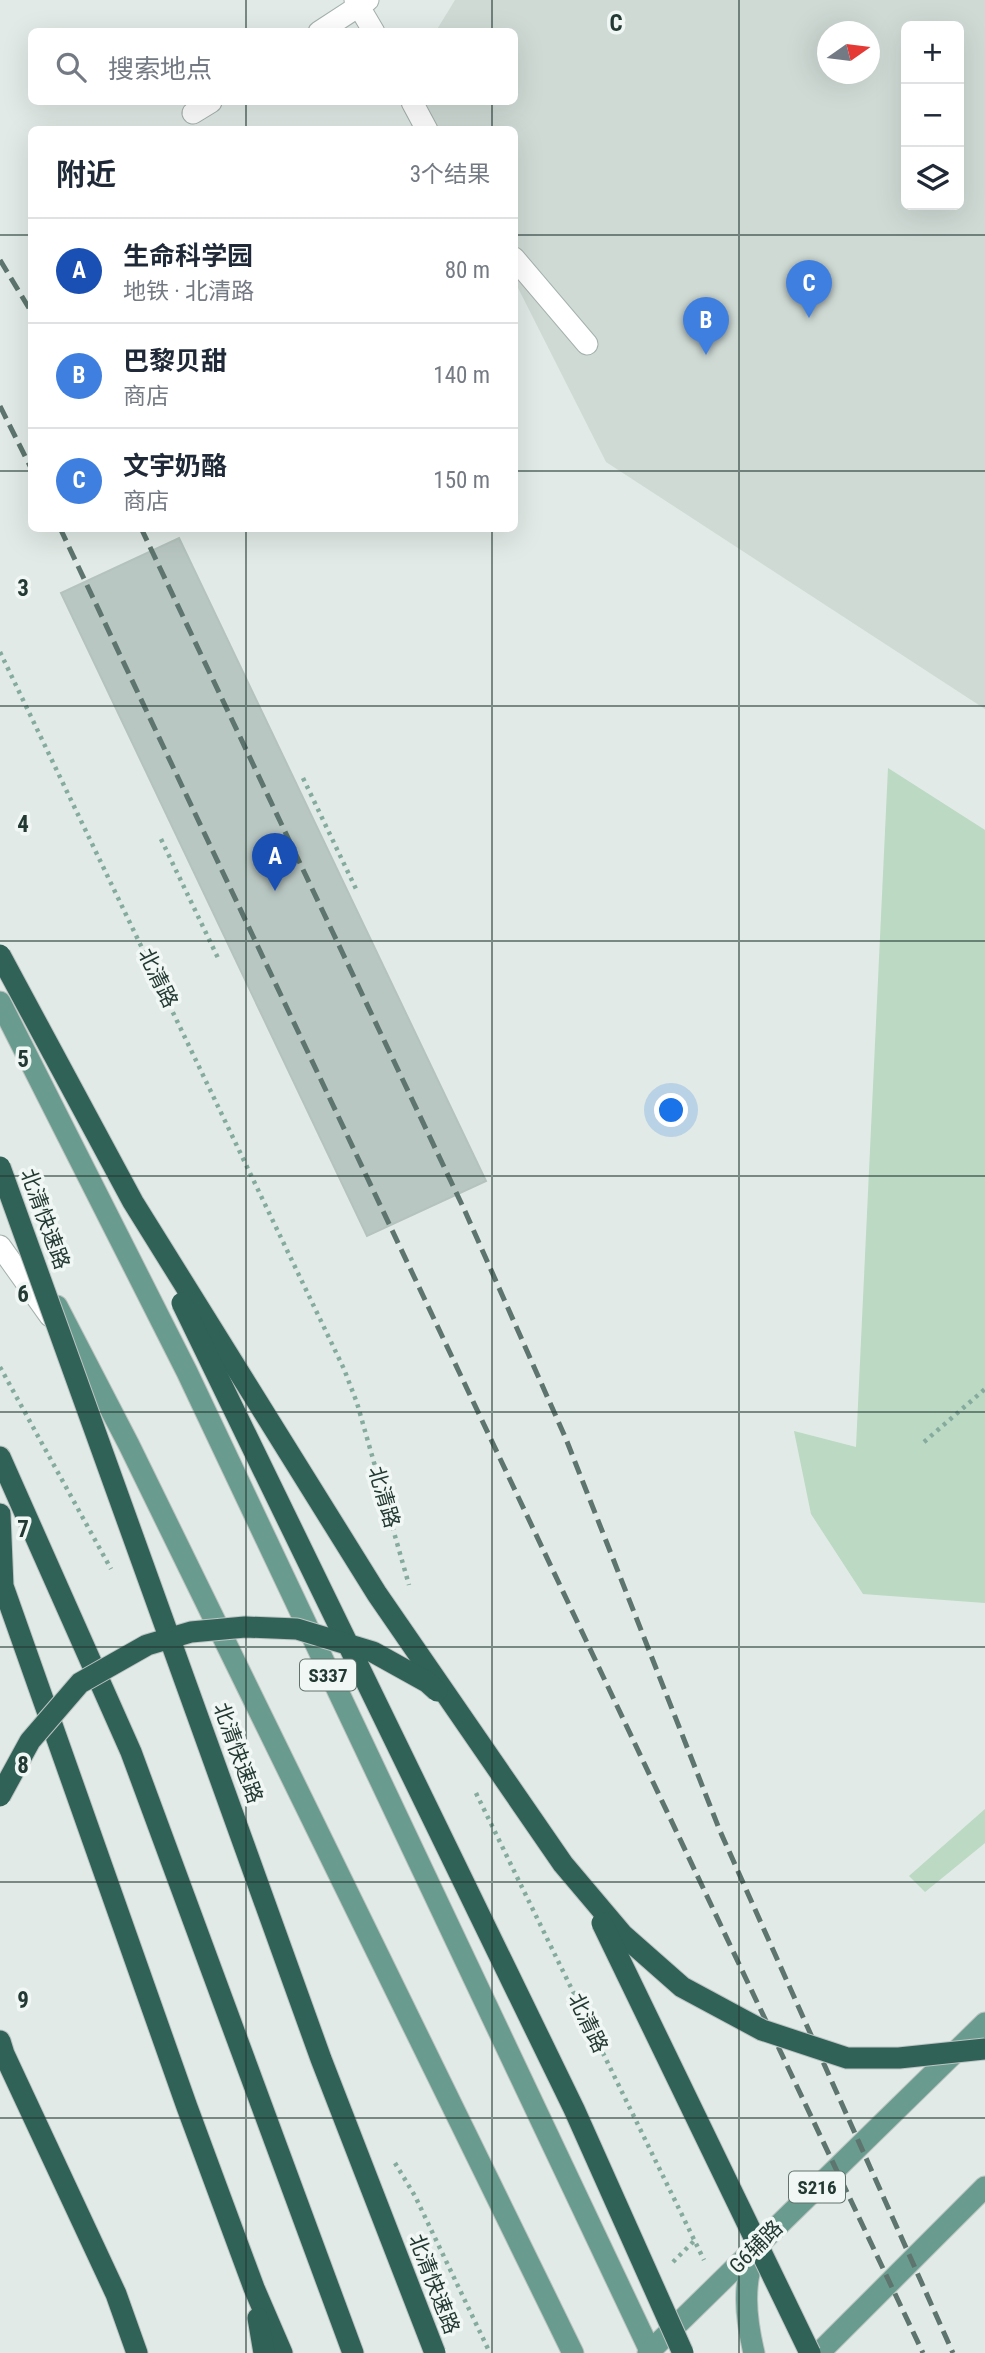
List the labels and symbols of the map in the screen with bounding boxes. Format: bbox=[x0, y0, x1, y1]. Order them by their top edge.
text: C bbox=[609, 10, 623, 37]
north arrow bbox=[817, 21, 880, 84]
pin: C bbox=[786, 260, 832, 318]
pin: B bbox=[683, 297, 729, 355]
text: 3 bbox=[17, 575, 29, 602]
text: 4 bbox=[17, 811, 29, 838]
pin: A bbox=[252, 833, 298, 891]
street label: 北清路 bbox=[133, 944, 183, 1012]
text: 5 bbox=[17, 1046, 29, 1073]
your location bbox=[654, 1093, 688, 1127]
street label: 北清快速路 bbox=[16, 1166, 74, 1272]
text: 6 bbox=[17, 1281, 29, 1308]
street label: 北清路 bbox=[364, 1463, 404, 1531]
text: 7 bbox=[17, 1516, 29, 1543]
road number: S337 bbox=[300, 1660, 356, 1690]
street label: 北清快速路 bbox=[209, 1700, 267, 1806]
text: 8 bbox=[17, 1752, 29, 1779]
text: 9 bbox=[17, 1987, 29, 2014]
street label: 北清路 bbox=[563, 1989, 613, 2057]
road number: S216 bbox=[789, 2172, 845, 2202]
street label: G6辅路 bbox=[725, 2216, 787, 2278]
street label: 北清快速路 bbox=[404, 2231, 464, 2337]

